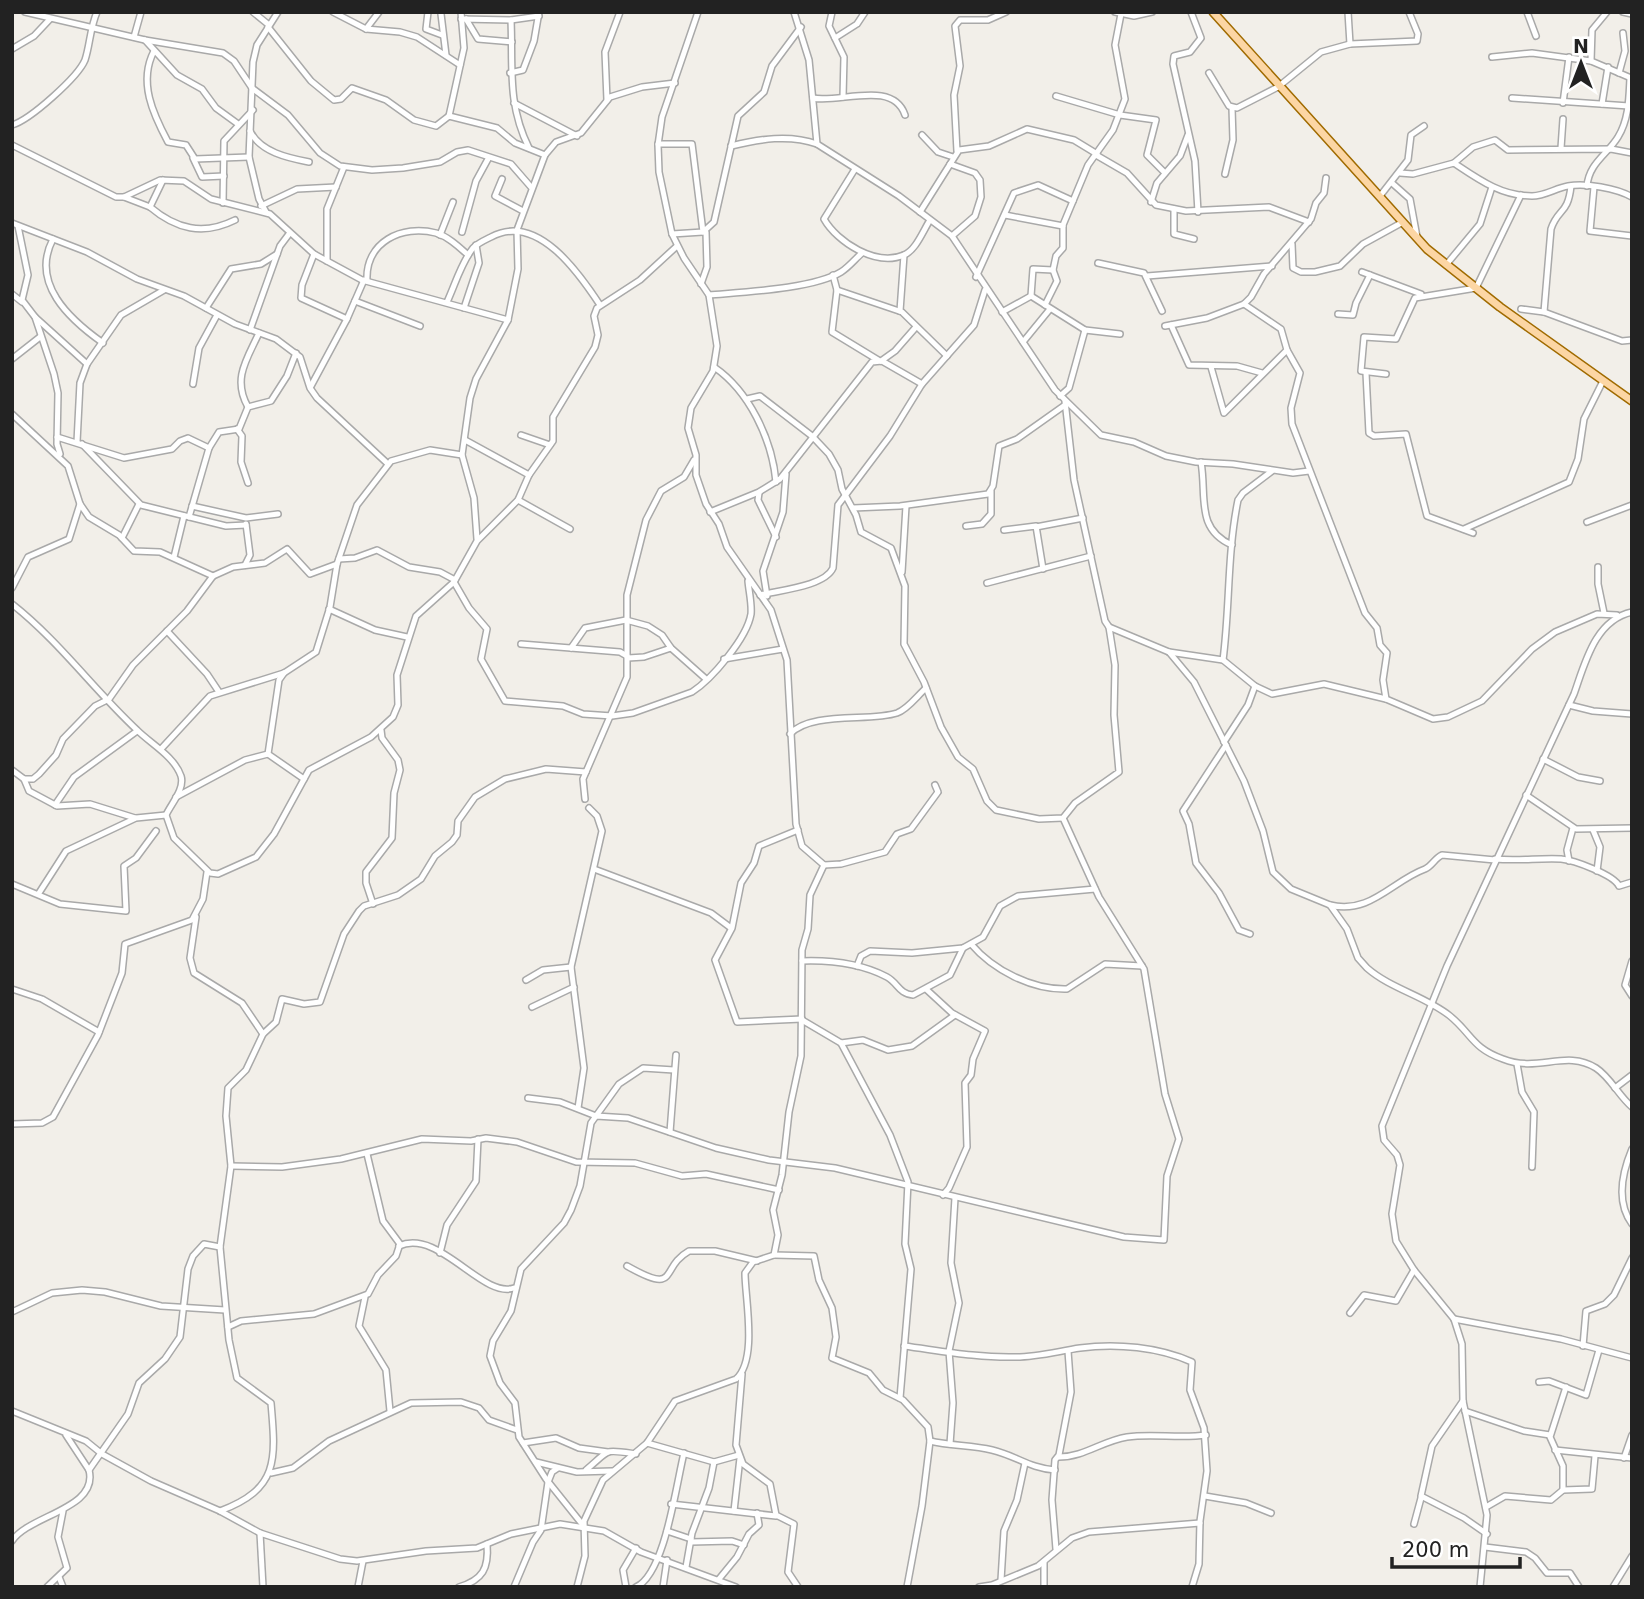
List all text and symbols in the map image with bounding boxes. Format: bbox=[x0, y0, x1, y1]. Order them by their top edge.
north arrow bbox=[1546, 28, 1616, 98]
text: N bbox=[1573, 35, 1589, 57]
scale bar bbox=[1392, 1526, 1520, 1570]
text: 200 m bbox=[1402, 1538, 1469, 1562]

